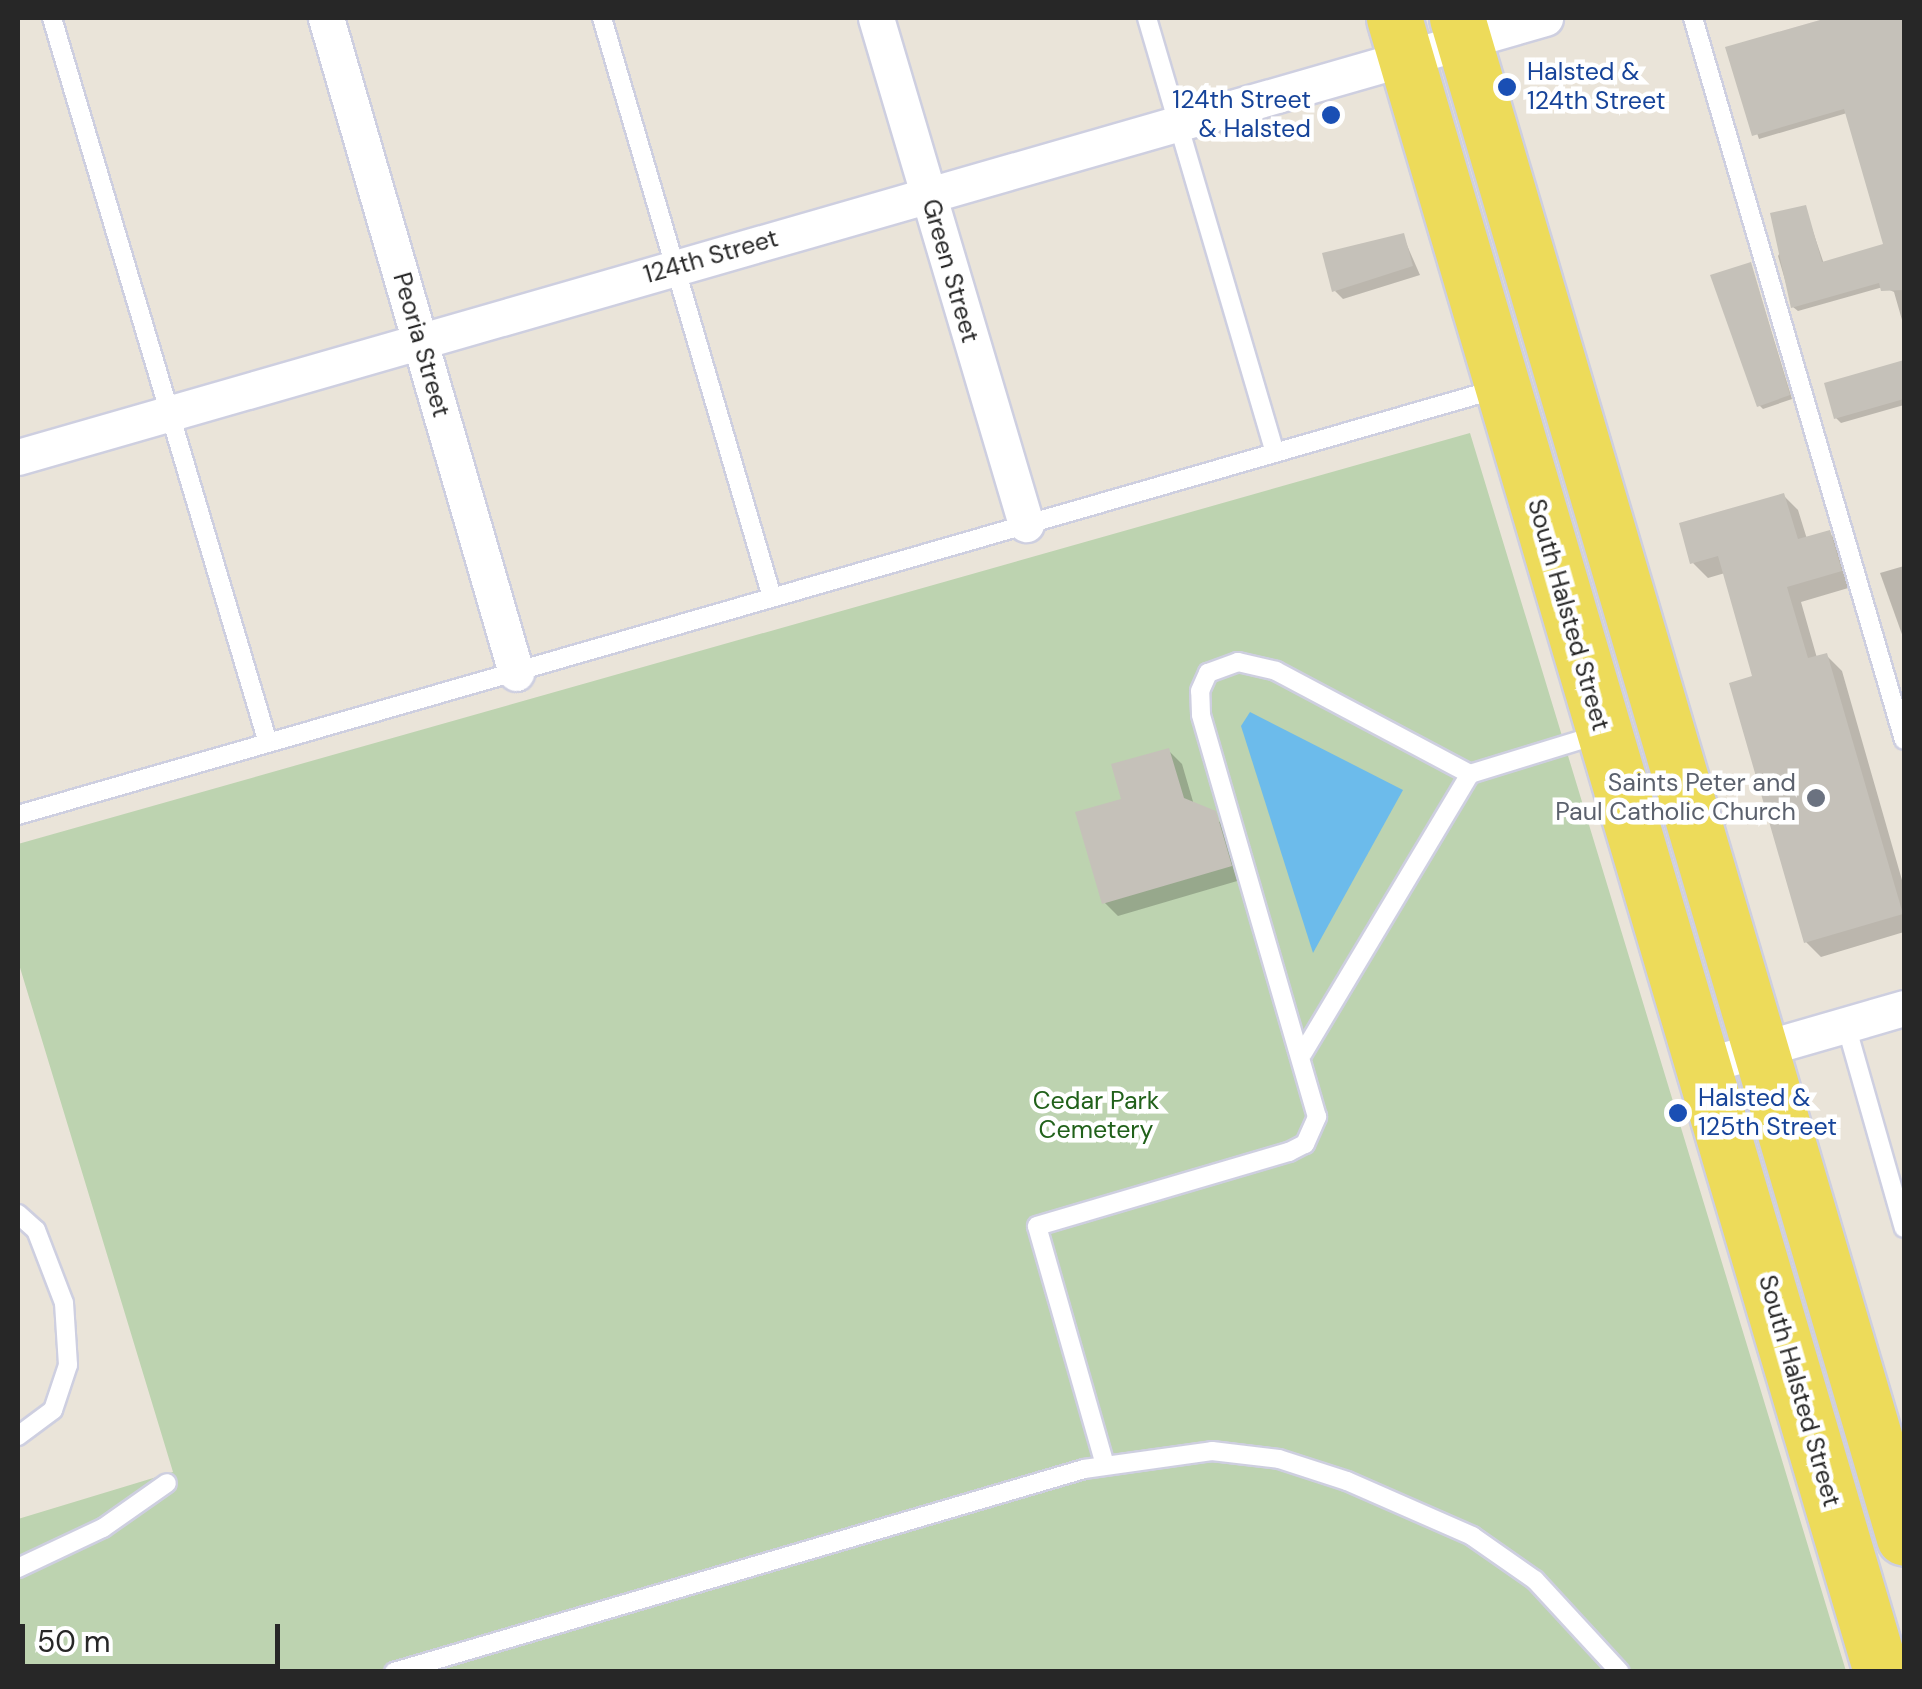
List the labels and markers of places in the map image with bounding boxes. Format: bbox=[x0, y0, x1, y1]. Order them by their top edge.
place label: Halsted & 124th Street bbox=[1527, 58, 1666, 117]
marker: Halsted & 124th Street bbox=[1496, 76, 1518, 98]
place label: 124th Street & Halsted bbox=[1172, 86, 1311, 145]
marker: 124th Street & Halsted bbox=[1320, 104, 1342, 126]
place label: Saints Peter and Paul Catholic Church bbox=[1555, 769, 1796, 828]
marker: Saints Peter and Paul Catholic Church bbox=[1805, 787, 1827, 809]
place label: Halsted & 125th Street bbox=[1698, 1084, 1837, 1143]
marker: Halsted & 125th Street bbox=[1667, 1102, 1689, 1124]

